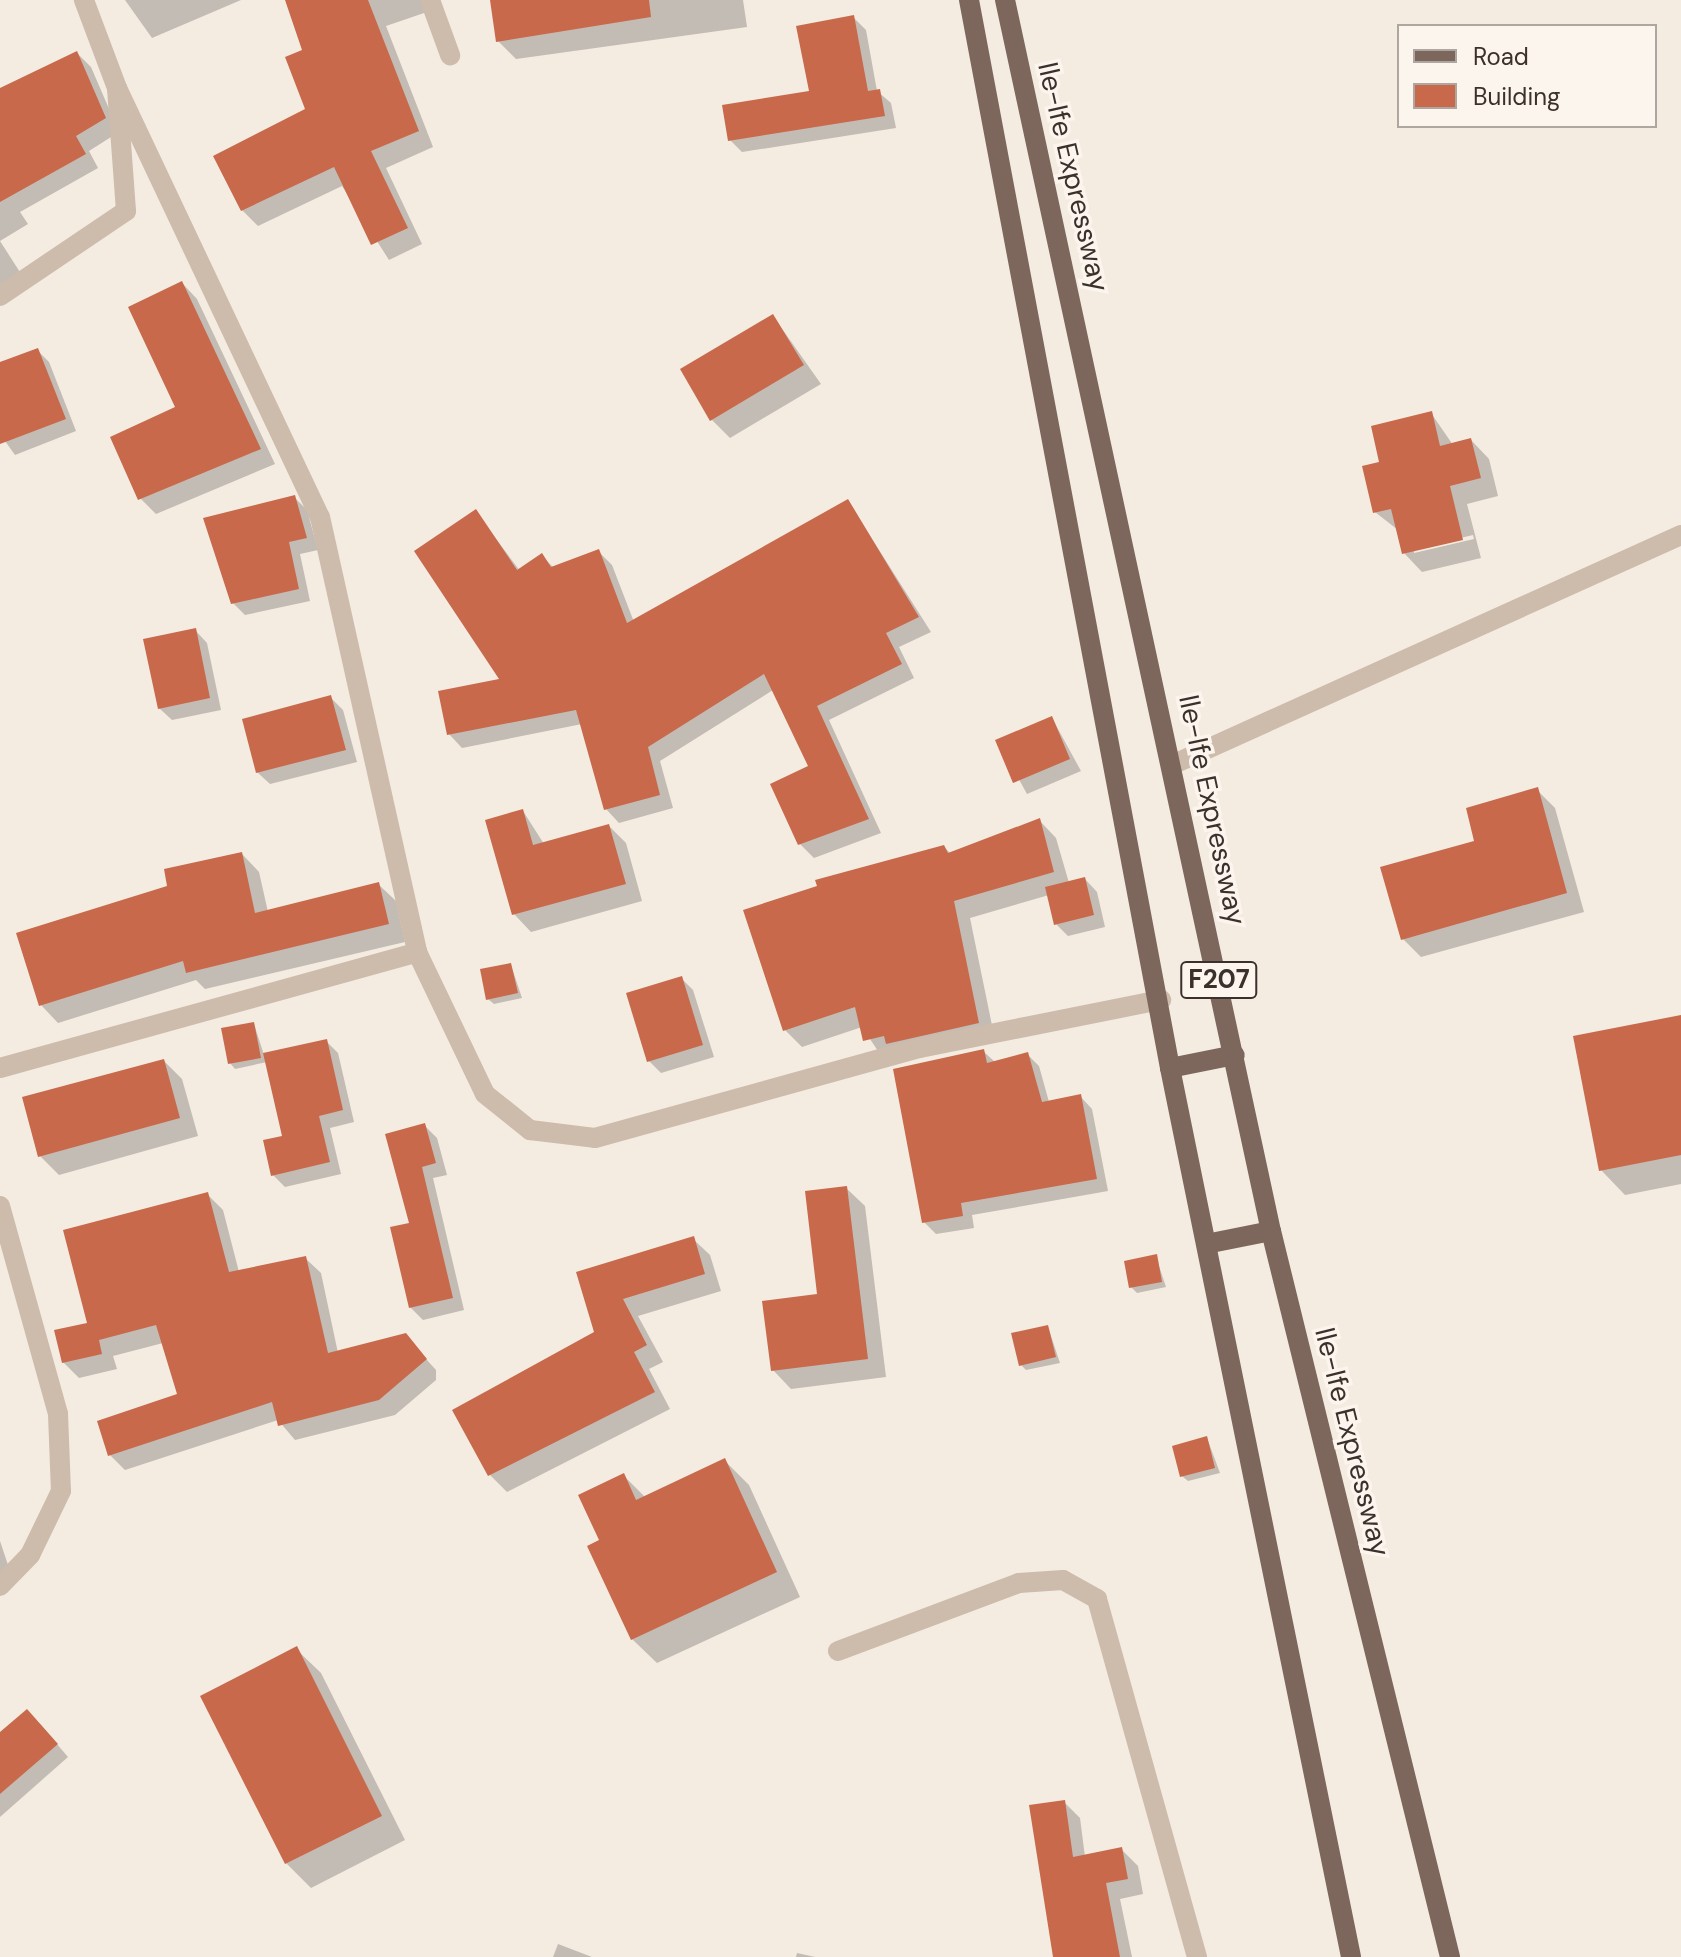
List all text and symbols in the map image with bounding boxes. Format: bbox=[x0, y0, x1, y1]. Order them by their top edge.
legend bbox=[1397, 24, 1657, 128]
text: Road bbox=[1473, 41, 1529, 72]
street label: Ile-Ife Expressway bbox=[1030, 59, 1116, 295]
text: Building bbox=[1473, 81, 1560, 112]
street label: Ile-Ife Expressway bbox=[1171, 692, 1253, 928]
road number: F207 bbox=[1179, 958, 1259, 1002]
street label: Ile-Ife Expressway bbox=[1307, 1324, 1397, 1560]

